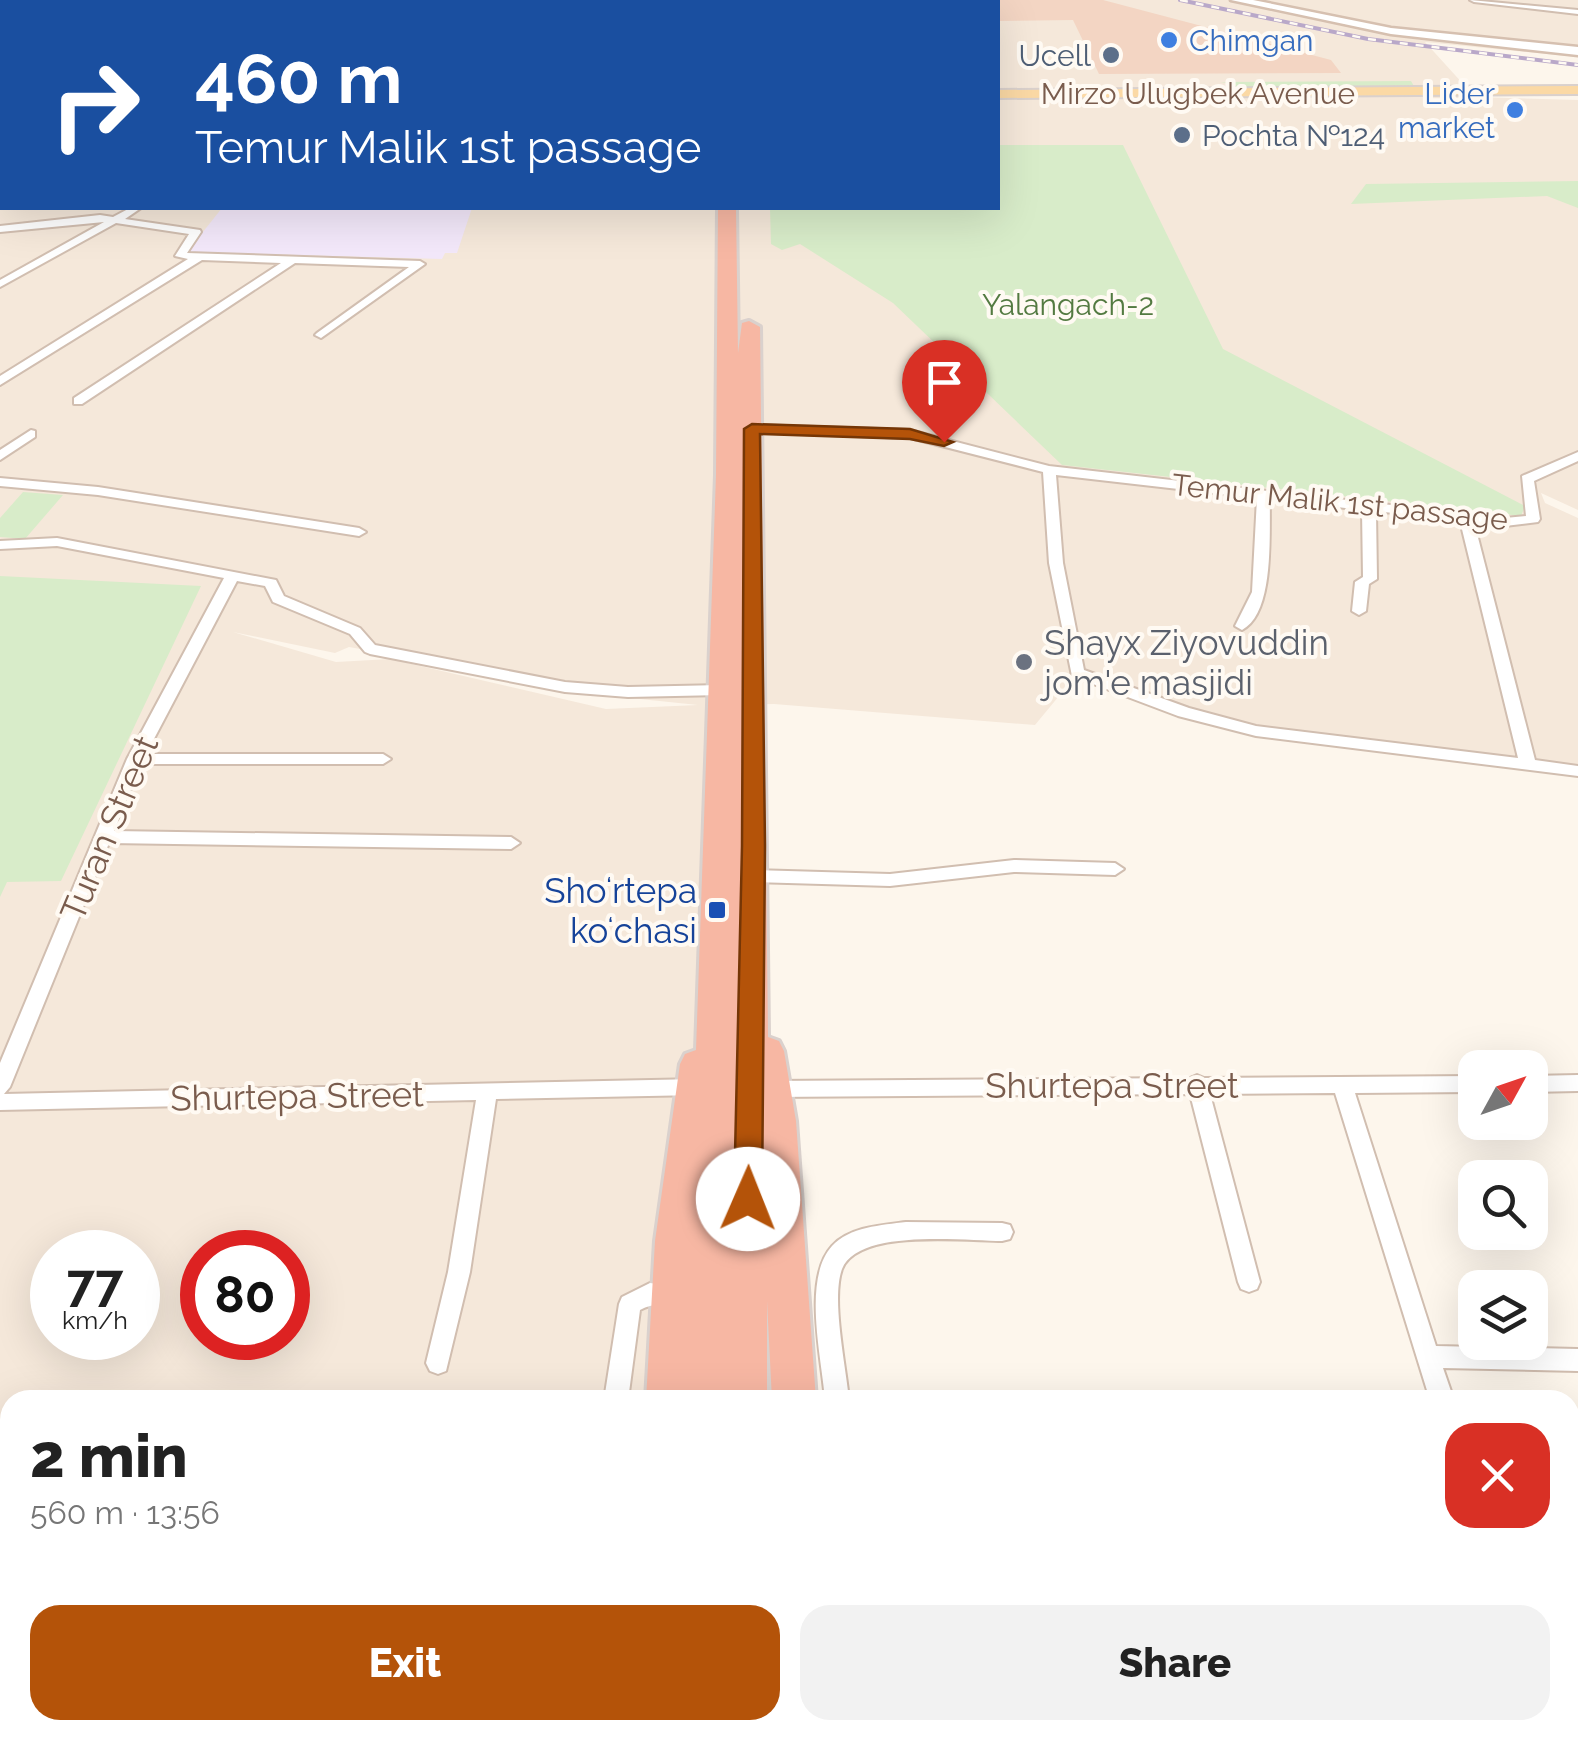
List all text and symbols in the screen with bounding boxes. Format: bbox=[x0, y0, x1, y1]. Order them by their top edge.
place label: Chimgan bbox=[1189, 23, 1314, 58]
marker: Chimgan bbox=[1158, 29, 1180, 51]
text: 460 m bbox=[195, 37, 402, 119]
place label: Ucell bbox=[1018, 38, 1092, 73]
icon: right bbox=[30, 40, 160, 170]
marker: Ucell bbox=[1100, 44, 1122, 66]
street label: Mirzo Ulugbek Avenue bbox=[1041, 76, 1355, 111]
place label: Lider market bbox=[1398, 76, 1495, 145]
marker: Lider market bbox=[1504, 99, 1526, 121]
place label: Pochta №124 bbox=[1202, 118, 1385, 153]
text: Temur Malik 1st passage bbox=[195, 121, 701, 174]
marker: Pochta №124 bbox=[1171, 124, 1193, 146]
park label: Yalangach-2 bbox=[982, 287, 1154, 322]
pin bbox=[902, 340, 987, 443]
icon: arrive bbox=[917, 355, 972, 410]
street label: Temur Malik 1st passage bbox=[1170, 467, 1510, 537]
place label: Shayx Ziyovuddin jom'e masjidi bbox=[1039, 622, 1329, 703]
marker: Shayx Ziyovuddin jom'e masjidi bbox=[1013, 651, 1035, 673]
street label: Turan Street bbox=[52, 729, 166, 927]
place label: Shoʻrtepa koʻchasi bbox=[544, 870, 697, 951]
marker: Shoʻrtepa koʻchasi bbox=[706, 899, 728, 921]
north arrow bbox=[1458, 1050, 1548, 1140]
map controls bbox=[1458, 1050, 1548, 1360]
street label: Shurtepa Street bbox=[985, 1065, 1239, 1106]
street label: Shurtepa Street bbox=[170, 1073, 424, 1119]
position arrow bbox=[696, 1147, 800, 1251]
button: search bbox=[1458, 1160, 1548, 1250]
speed limit sign: 80 bbox=[180, 1230, 310, 1360]
text: 77 bbox=[67, 1253, 123, 1312]
button: layers bbox=[1458, 1270, 1548, 1360]
text: km/h bbox=[62, 1305, 128, 1335]
text: 2 min bbox=[30, 1421, 188, 1491]
button: close bbox=[1445, 1423, 1550, 1528]
text: 560 m · 13:56 bbox=[30, 1494, 220, 1531]
button: Exit bbox=[30, 1605, 780, 1720]
button: Share bbox=[800, 1605, 1550, 1720]

